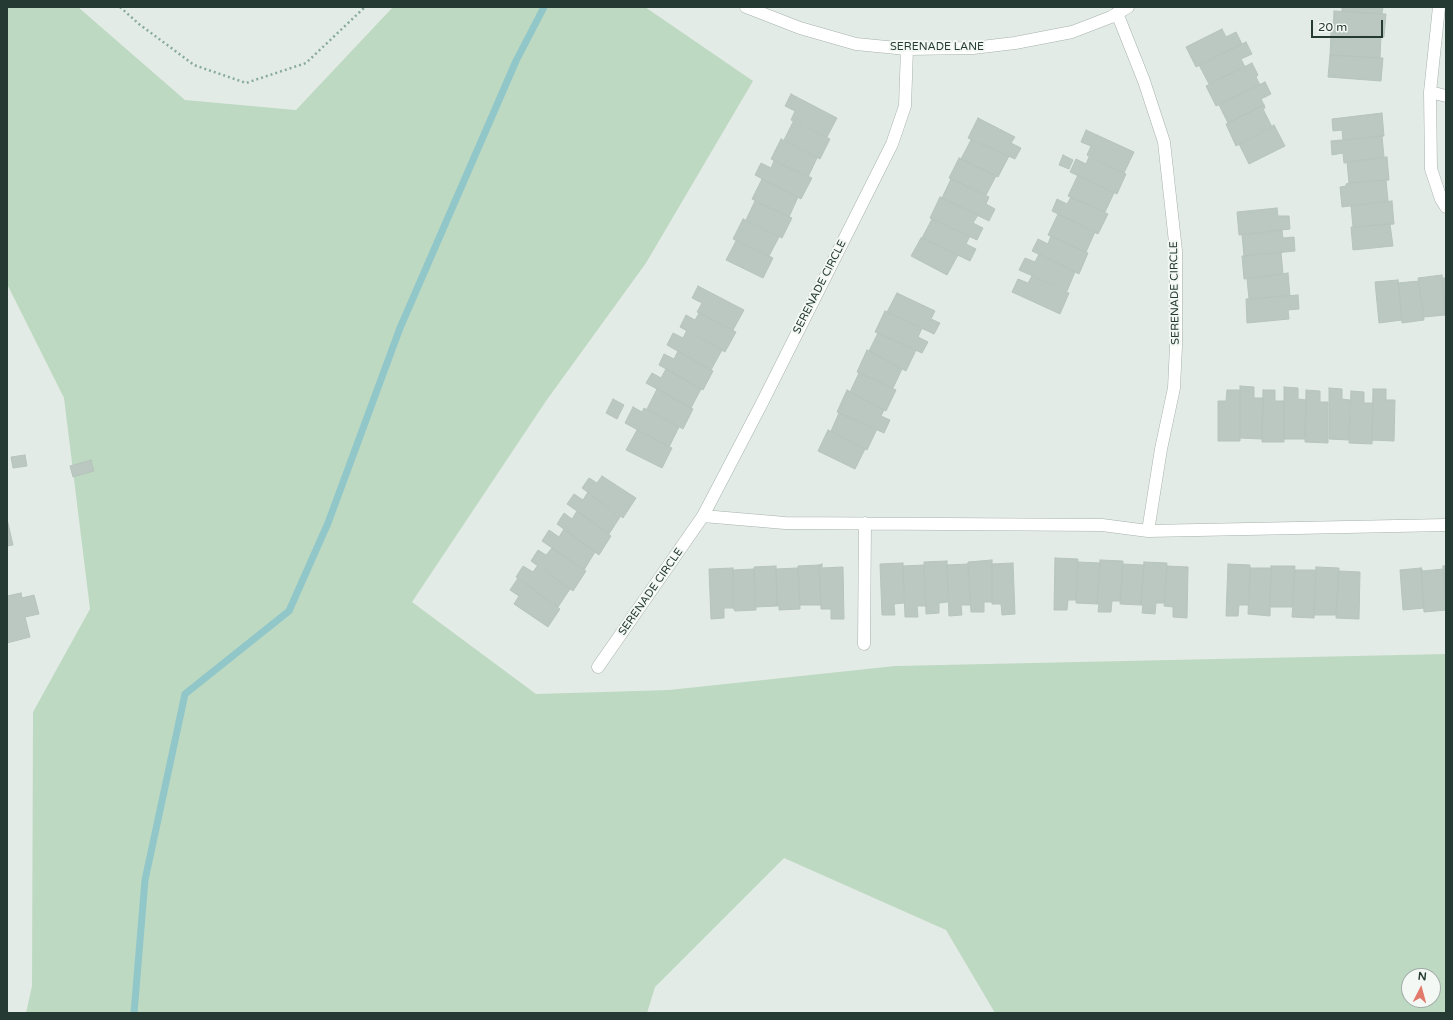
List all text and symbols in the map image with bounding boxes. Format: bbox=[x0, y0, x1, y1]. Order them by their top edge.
scale bar bbox=[1313, 12, 1385, 38]
text: 20 m bbox=[1318, 20, 1347, 34]
street label: SERENADE LANE bbox=[890, 40, 984, 54]
street label: SERENADE CIRCLE bbox=[791, 238, 849, 336]
street label: SERENADE CIRCLE bbox=[1167, 241, 1183, 345]
street label: SERENADE CIRCLE bbox=[616, 546, 686, 638]
north arrow bbox=[1401, 968, 1441, 1008]
text: N bbox=[1417, 970, 1427, 983]

